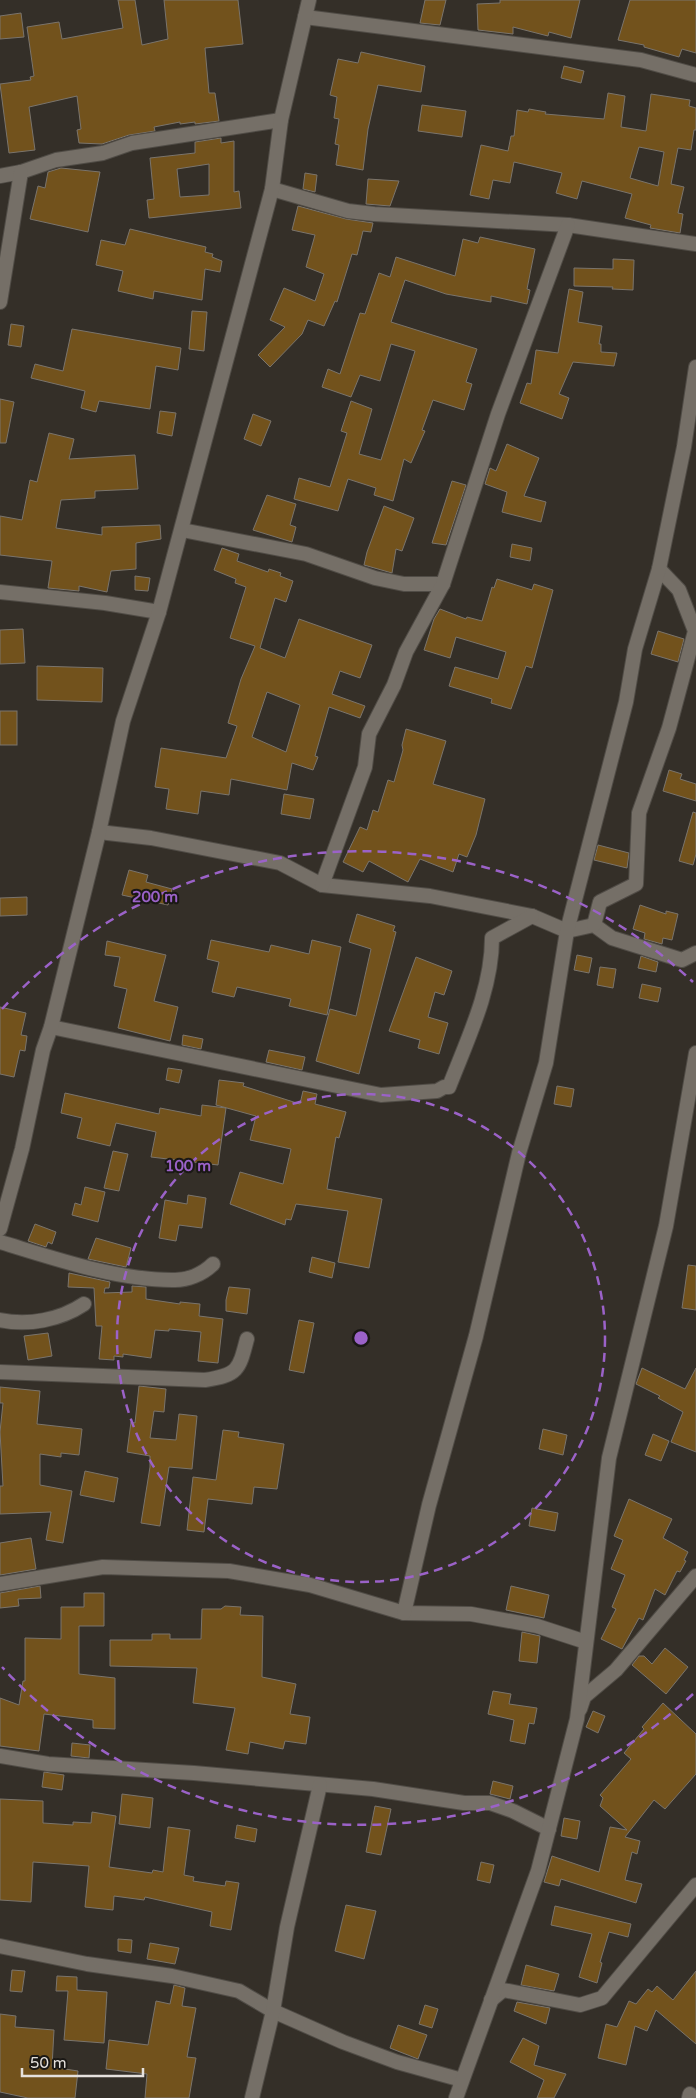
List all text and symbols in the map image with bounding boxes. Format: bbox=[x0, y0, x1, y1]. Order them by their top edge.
text: 200 m bbox=[132, 888, 178, 906]
text: 100 m bbox=[165, 1157, 211, 1175]
centre of rings bbox=[352, 1329, 370, 1347]
scale bar bbox=[22, 2046, 144, 2078]
text: 50 m bbox=[30, 2054, 67, 2072]

